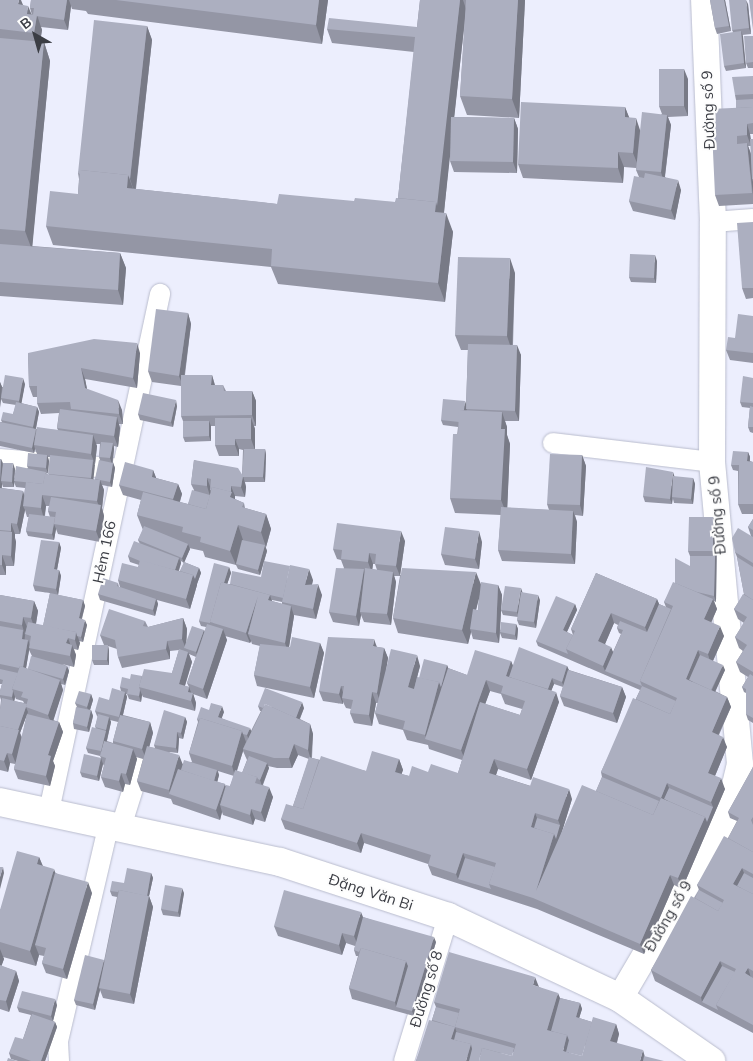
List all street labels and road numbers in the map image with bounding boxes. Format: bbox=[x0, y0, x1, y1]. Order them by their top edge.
street label: Đường số 9 bbox=[698, 70, 718, 150]
street label: Đường số 9 bbox=[705, 475, 729, 555]
street label: Hẻm 166 bbox=[89, 519, 119, 585]
street label: Đặng Văn Bi bbox=[326, 870, 416, 914]
street label: Đường số 9 bbox=[640, 877, 696, 955]
street label: Đường số 8 bbox=[406, 949, 446, 1029]

